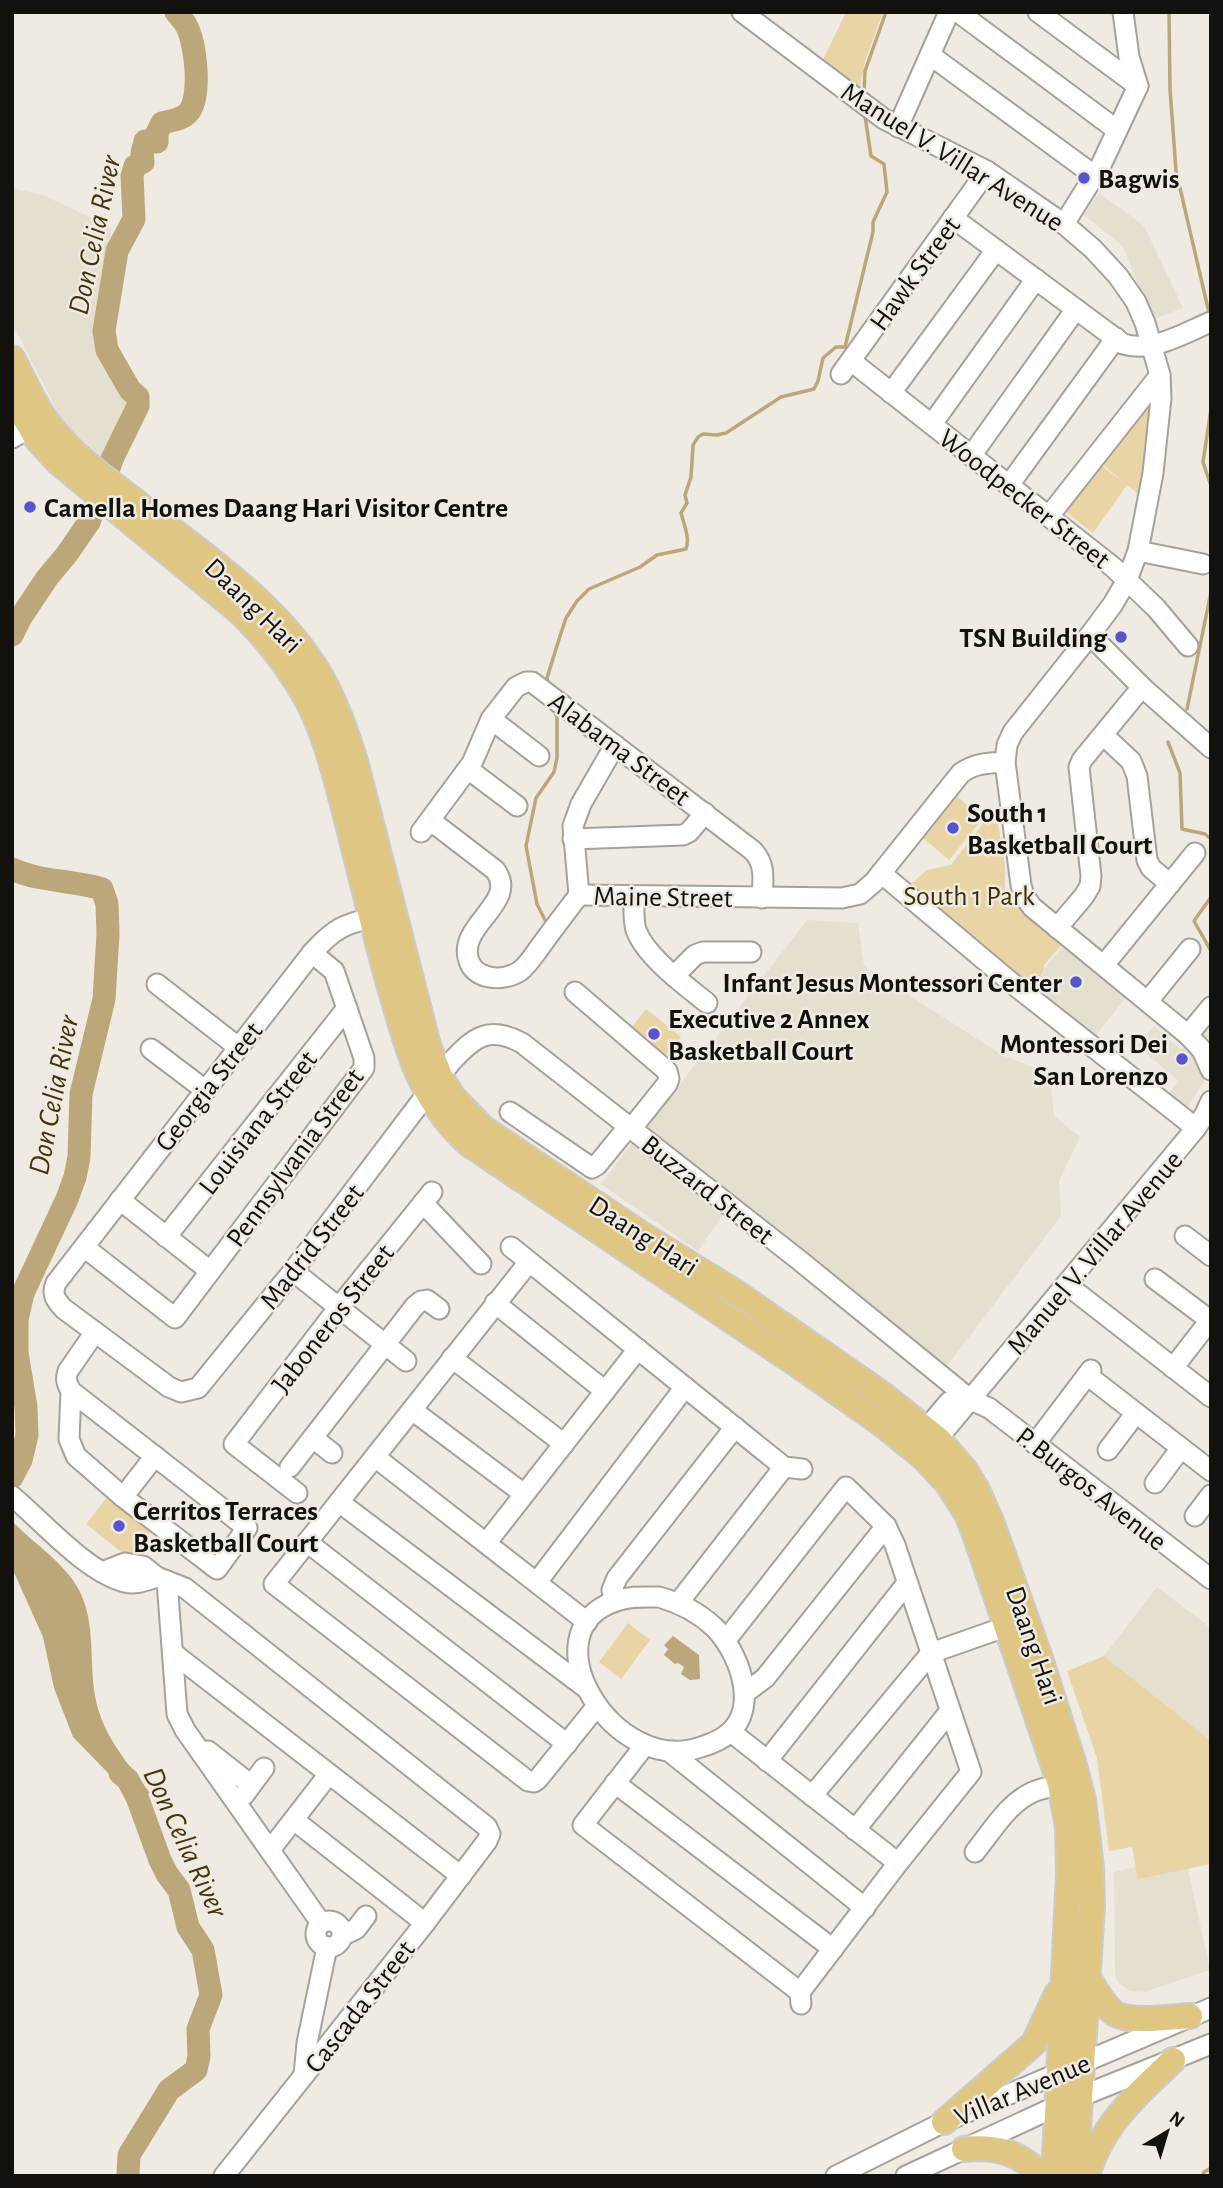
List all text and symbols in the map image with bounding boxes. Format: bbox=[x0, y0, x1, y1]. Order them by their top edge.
street label: Manuel V. Villar Avenue bbox=[836, 78, 1068, 237]
water label: Don Celia River bbox=[63, 152, 127, 317]
place label: Bagwis bbox=[1098, 166, 1180, 194]
marker: Bagwis bbox=[1076, 170, 1092, 186]
street label: Hawk Street bbox=[865, 212, 966, 336]
street label: Woodpecker Street bbox=[933, 424, 1115, 575]
place label: Camella Homes Daang Hari Visitor Centre bbox=[44, 495, 508, 523]
marker: Camella Homes Daang Hari Visitor Centre bbox=[22, 499, 38, 515]
street label: Daang Hari bbox=[198, 553, 307, 659]
place label: TSN Building bbox=[959, 625, 1108, 653]
marker: TSN Building bbox=[1113, 629, 1129, 645]
street label: Alabama Street bbox=[543, 688, 695, 812]
place label: South 1 Basketball Court bbox=[967, 800, 1153, 860]
marker: South 1 Basketball Court bbox=[945, 820, 961, 836]
street label: Maine Street bbox=[593, 883, 733, 913]
park label: South 1 Park bbox=[903, 883, 1035, 911]
place label: Infant Jesus Montessori Center bbox=[723, 970, 1062, 998]
marker: Infant Jesus Montessori Center bbox=[1068, 974, 1084, 990]
place label: Executive 2 Annex Basketball Court bbox=[668, 1006, 869, 1066]
water label: Don Celia River bbox=[24, 1012, 84, 1177]
street label: Georgia Street bbox=[151, 1017, 269, 1157]
marker: Executive 2 Annex Basketball Court bbox=[646, 1026, 662, 1042]
place label: Montessori Dei San Lorenzo bbox=[1000, 1031, 1168, 1091]
street label: Louisiana Street bbox=[194, 1046, 323, 1200]
marker: Montessori Dei San Lorenzo bbox=[1174, 1051, 1190, 1067]
street label: Pennsylvania Street bbox=[222, 1064, 370, 1253]
street label: Buzzard Street bbox=[635, 1131, 778, 1251]
street label: Manuel V. Villar Avenue bbox=[1002, 1146, 1189, 1360]
street label: Madrid Street bbox=[255, 1179, 370, 1315]
street label: Daang Hari bbox=[584, 1191, 702, 1282]
street label: Jaboneros Street bbox=[267, 1240, 400, 1399]
street label: P. Burgos Avenue bbox=[1010, 1422, 1171, 1557]
place label: Cerritos Terraces Basketball Court bbox=[133, 1498, 319, 1558]
marker: Cerritos Terraces Basketball Court bbox=[111, 1518, 127, 1534]
street label: Daang Hari bbox=[1000, 1583, 1066, 1709]
water label: Don Celia River bbox=[137, 1763, 233, 1923]
street label: Cascada Street bbox=[301, 1936, 421, 2079]
street label: Villar Avenue bbox=[951, 2050, 1095, 2132]
north arrow bbox=[1132, 2097, 1202, 2167]
text: N bbox=[1165, 2108, 1188, 2131]

